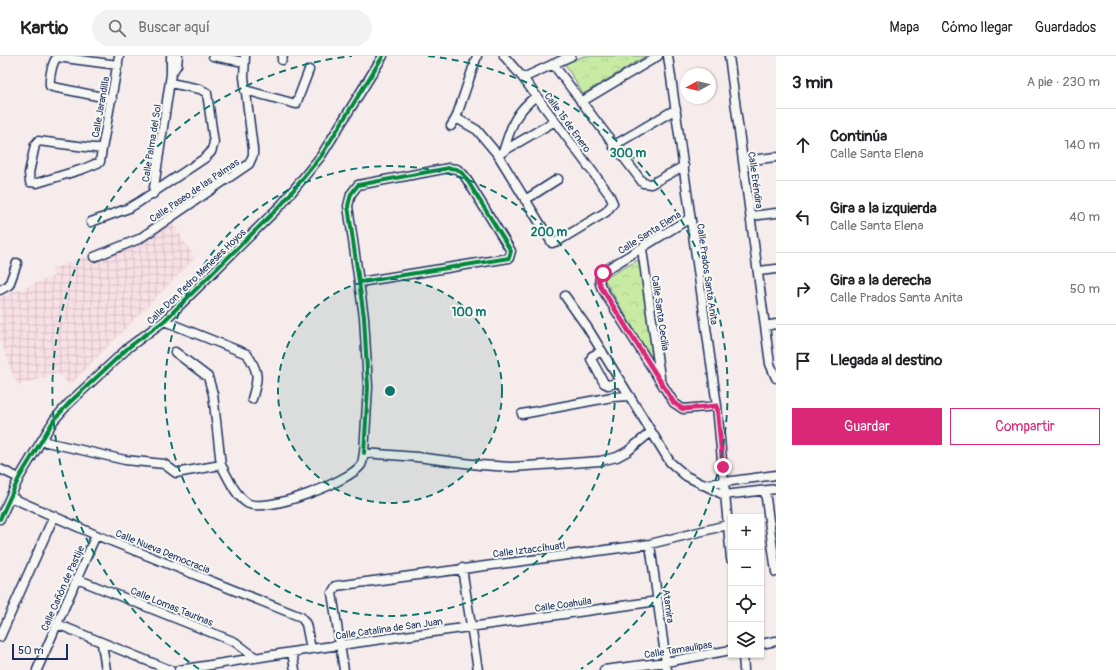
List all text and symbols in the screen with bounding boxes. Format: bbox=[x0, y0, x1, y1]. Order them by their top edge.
search box bbox=[92, 10, 372, 46]
text: Kartio bbox=[20, 16, 68, 40]
icon: search bbox=[106, 17, 128, 39]
text: Buscar aquí bbox=[138, 18, 210, 37]
text: Mapa bbox=[890, 19, 919, 36]
text: Cómo llegar bbox=[941, 19, 1013, 36]
text: Guardados bbox=[1035, 19, 1096, 36]
north arrow bbox=[680, 68, 716, 104]
text: 3 min bbox=[792, 72, 833, 93]
text: A pie · 230 m bbox=[1027, 74, 1100, 90]
street label: Calle Jarandilla bbox=[90, 75, 112, 139]
street label: Calle 15 de Enero bbox=[542, 90, 593, 155]
street label: Calle Palma del Sol bbox=[140, 103, 164, 183]
text: Continúa bbox=[830, 127, 887, 146]
icon: ahead bbox=[792, 134, 814, 156]
text: 140 m bbox=[1064, 137, 1100, 153]
text: 300 m bbox=[610, 146, 647, 161]
text: Calle Santa Elena bbox=[830, 146, 923, 162]
street label: Calle Eréndira bbox=[745, 151, 765, 210]
street label: Calle Paseo de las Palmas bbox=[148, 156, 242, 225]
text: Gira a la izquierda bbox=[830, 199, 937, 218]
icon: left bbox=[792, 206, 814, 228]
street label: Calle Santa Elena bbox=[616, 209, 683, 257]
text: 40 m bbox=[1069, 209, 1100, 225]
text: Calle Santa Elena bbox=[830, 218, 923, 234]
street label: Calle Prados Santa Anita bbox=[694, 223, 720, 326]
text: 200 m bbox=[531, 225, 568, 240]
street label: Calle Don Pedro Meneses Hoyos bbox=[145, 226, 249, 327]
route start bbox=[594, 264, 612, 282]
text: Gira a la derecha bbox=[830, 271, 931, 290]
street label: Calle Santa Cecilia bbox=[649, 275, 671, 352]
icon: right bbox=[792, 278, 814, 300]
text: 50 m bbox=[1070, 281, 1100, 297]
text: Calle Prados Santa Anita bbox=[830, 290, 963, 306]
text: 100 m bbox=[452, 305, 487, 320]
icon: arrive bbox=[792, 350, 814, 372]
text: Llegada al destino bbox=[830, 351, 942, 370]
centre of rings bbox=[383, 384, 397, 398]
button: Guardar bbox=[792, 408, 942, 445]
button: Compartir bbox=[950, 408, 1100, 445]
route end bbox=[714, 458, 732, 476]
map controls bbox=[728, 514, 764, 658]
button: + bbox=[728, 514, 764, 550]
street label: Calle Nueva Democracia bbox=[114, 527, 212, 577]
street label: Calle Iztaccíhuatl bbox=[492, 540, 566, 560]
street label: Calle Cañón de Pastije bbox=[39, 544, 87, 633]
button: − bbox=[728, 550, 764, 586]
street label: Calle Lomas Taurinas bbox=[129, 585, 215, 629]
button: locate bbox=[728, 586, 764, 622]
street label: Atamira bbox=[660, 588, 676, 624]
street label: Calle Coahuila bbox=[534, 595, 593, 615]
street label: Calle Catalina de San Juan bbox=[335, 615, 444, 642]
button: layers bbox=[728, 622, 764, 658]
street label: Calle Tamaulipas bbox=[643, 639, 714, 661]
scale bar bbox=[12, 642, 68, 661]
text: 50 m bbox=[18, 644, 44, 657]

